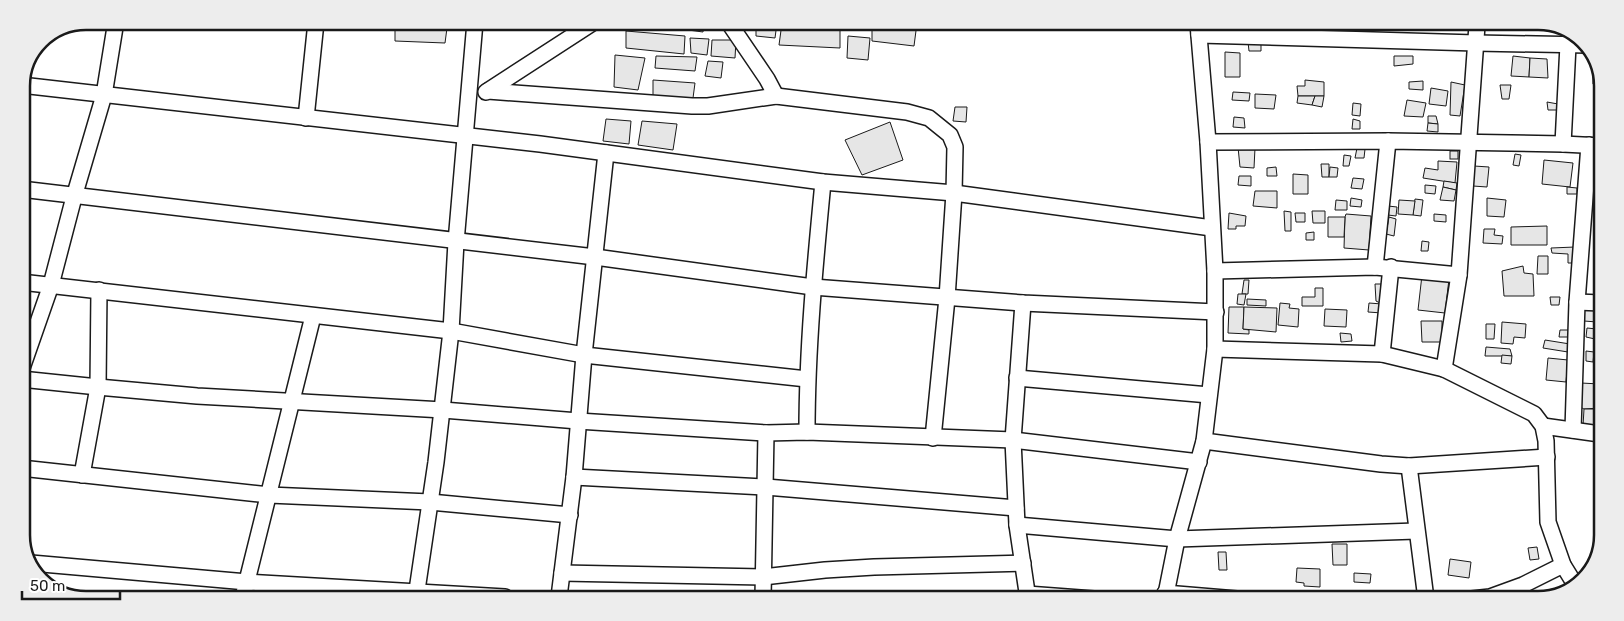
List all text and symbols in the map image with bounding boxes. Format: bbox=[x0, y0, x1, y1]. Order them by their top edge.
scale bar bbox=[22, 568, 120, 600]
text: 50 m bbox=[30, 577, 65, 595]

